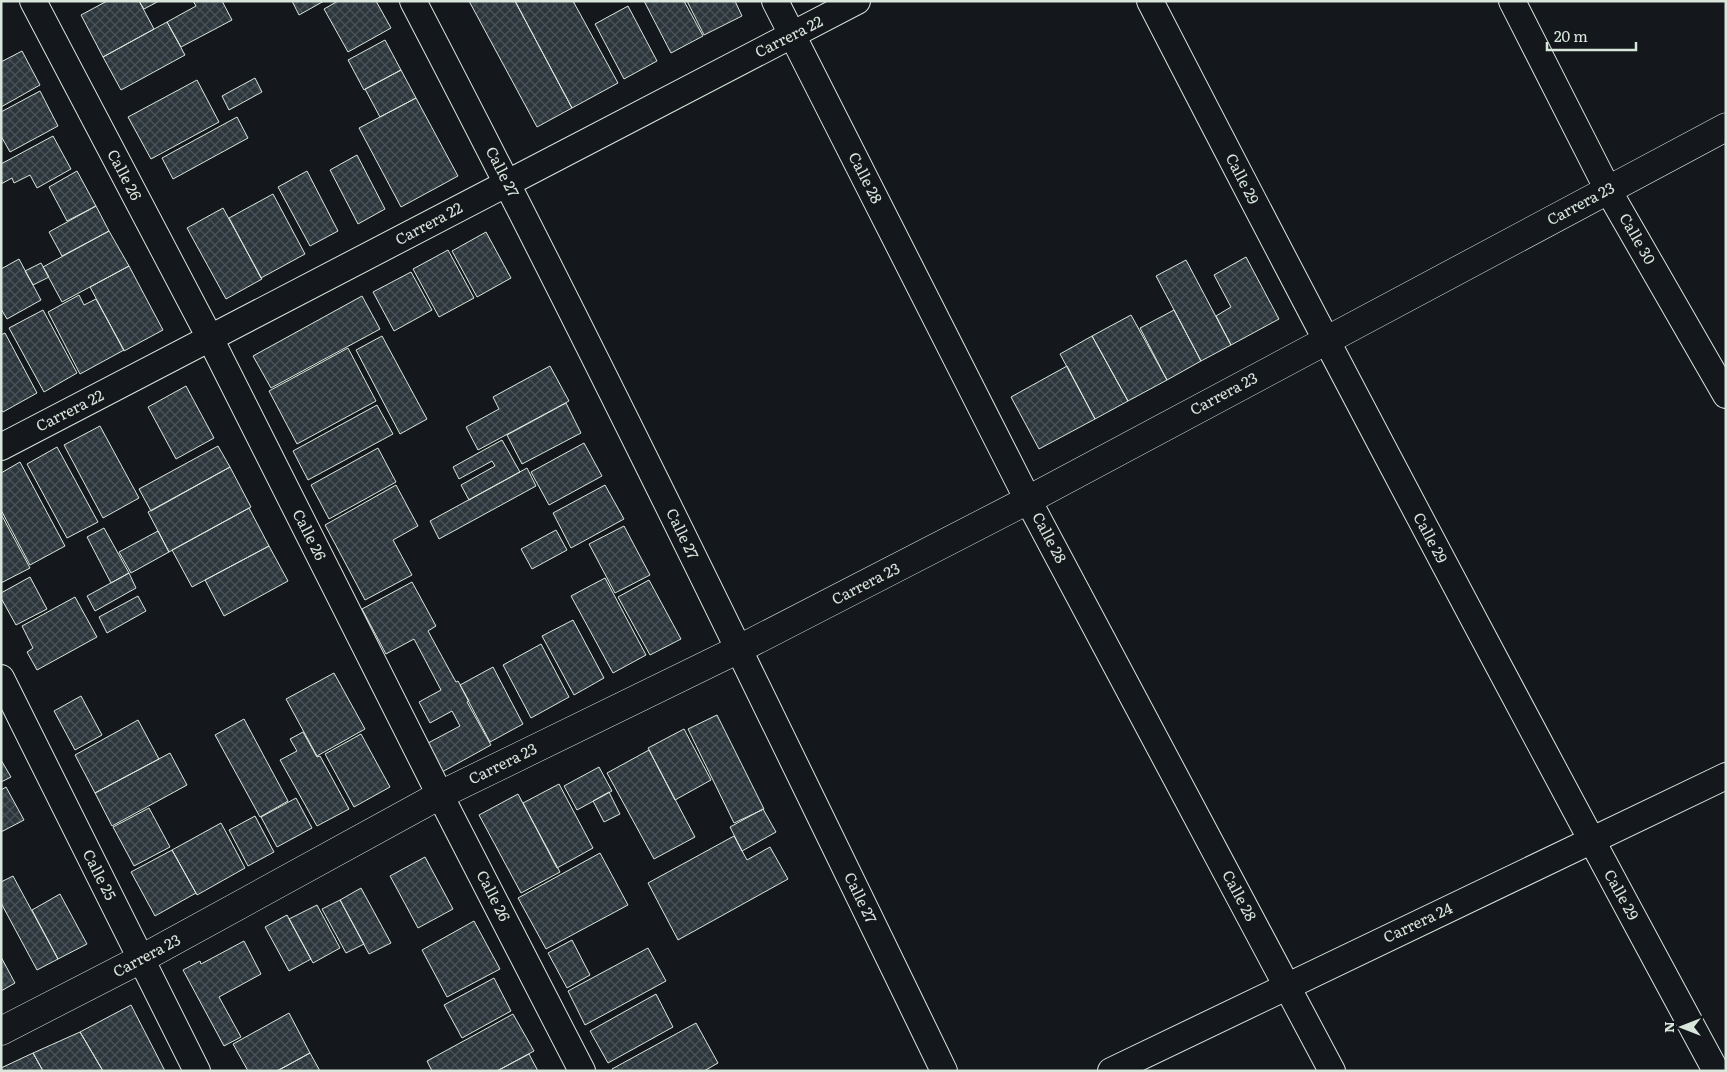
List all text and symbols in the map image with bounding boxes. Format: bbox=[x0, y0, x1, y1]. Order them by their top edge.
street label: Carrera 22 bbox=[750, 9, 827, 63]
scale bar bbox=[1547, 20, 1636, 52]
text: 20 m bbox=[1554, 24, 1588, 47]
street label: Calle 27 bbox=[481, 142, 526, 201]
street label: Calle 26 bbox=[102, 145, 148, 204]
street label: Calle 28 bbox=[844, 148, 889, 207]
street label: Calle 29 bbox=[1221, 149, 1266, 208]
street label: Carrera 23 bbox=[1542, 175, 1618, 230]
street label: Carrera 22 bbox=[391, 195, 466, 250]
street label: Calle 30 bbox=[1614, 208, 1662, 268]
street label: Carrera 23 bbox=[1185, 365, 1261, 420]
street label: Carrera 22 bbox=[31, 383, 108, 437]
street label: Calle 27 bbox=[661, 504, 706, 563]
street label: Calle 26 bbox=[288, 505, 333, 564]
street label: Calle 28 bbox=[1027, 508, 1073, 567]
street label: Calle 29 bbox=[1408, 508, 1454, 567]
street label: Carrera 23 bbox=[827, 556, 903, 610]
street label: Carrera 23 bbox=[464, 736, 541, 789]
street label: Calle 25 bbox=[78, 845, 123, 904]
street label: Calle 29 bbox=[1599, 865, 1646, 924]
street label: Calle 26 bbox=[472, 866, 517, 925]
street label: Calle 28 bbox=[1217, 866, 1263, 925]
street label: Calle 27 bbox=[839, 868, 884, 927]
street label: Carrera 24 bbox=[1379, 896, 1456, 948]
street label: Carrera 23 bbox=[108, 927, 184, 982]
north arrow bbox=[1657, 1002, 1707, 1052]
text: N bbox=[1658, 1021, 1678, 1033]

